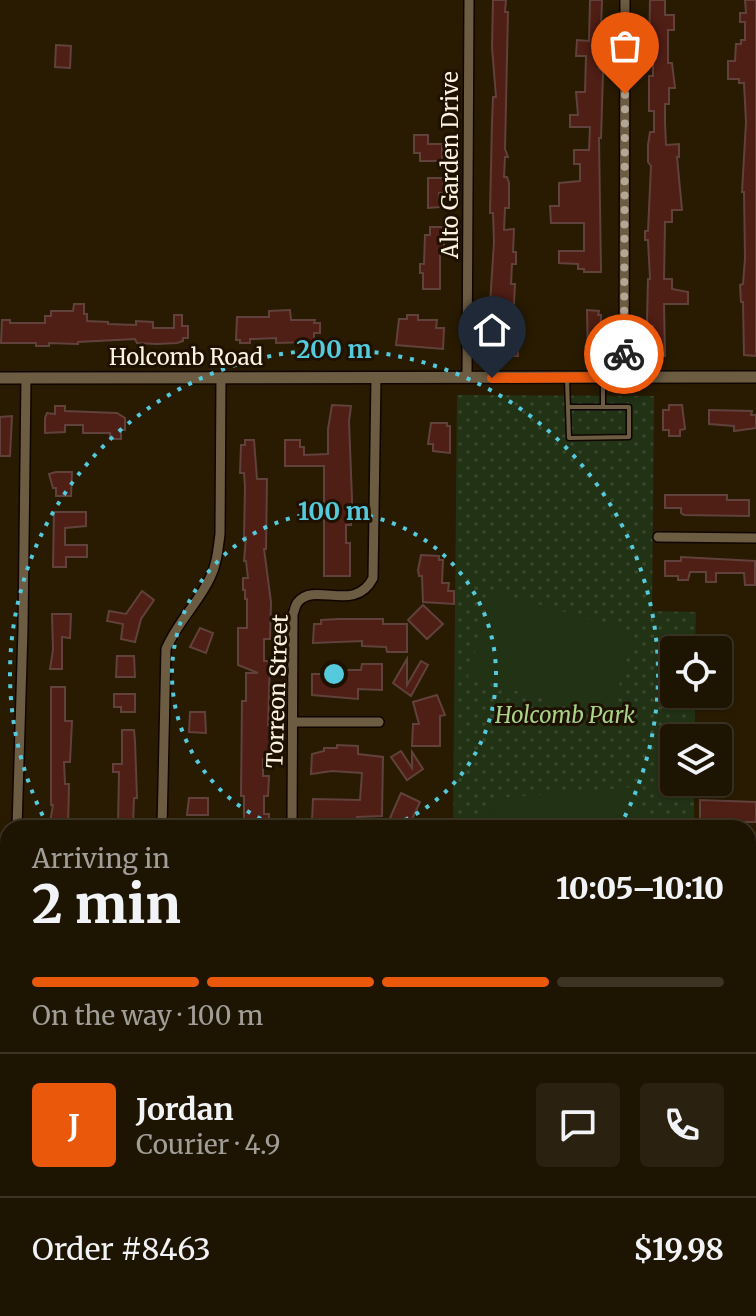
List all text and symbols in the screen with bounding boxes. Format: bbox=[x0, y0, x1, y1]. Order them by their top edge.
pin bbox=[591, 12, 659, 94]
icon: bag bbox=[603, 24, 647, 68]
street label: Alto Garden Drive bbox=[436, 71, 464, 260]
pin bbox=[458, 296, 526, 378]
icon: home bbox=[470, 308, 514, 352]
courier bbox=[584, 314, 664, 394]
icon: bike bbox=[602, 332, 646, 376]
text: 200 m bbox=[296, 334, 372, 365]
street label: Holcomb Road bbox=[109, 343, 263, 371]
text: 100 m bbox=[298, 496, 370, 527]
street label: Torreon Street bbox=[260, 613, 294, 768]
map controls bbox=[660, 636, 732, 796]
button: locate bbox=[660, 636, 732, 708]
centre of rings bbox=[320, 660, 348, 688]
park label: Holcomb Park bbox=[494, 701, 635, 729]
button: layers bbox=[660, 724, 732, 796]
text: Arriving in bbox=[32, 842, 170, 875]
text: 10:05–10:10 bbox=[556, 869, 724, 907]
text: 2 min bbox=[32, 872, 181, 937]
text: On the way · 100 m bbox=[32, 999, 263, 1032]
button: chat bbox=[536, 1083, 620, 1167]
button: phone bbox=[640, 1083, 724, 1167]
text: Jordan bbox=[136, 1090, 234, 1128]
text: J bbox=[68, 1106, 80, 1144]
text: Courier · 4.9 bbox=[136, 1128, 280, 1161]
text: Order #8463 bbox=[32, 1230, 211, 1268]
text: $19.98 bbox=[633, 1230, 724, 1268]

